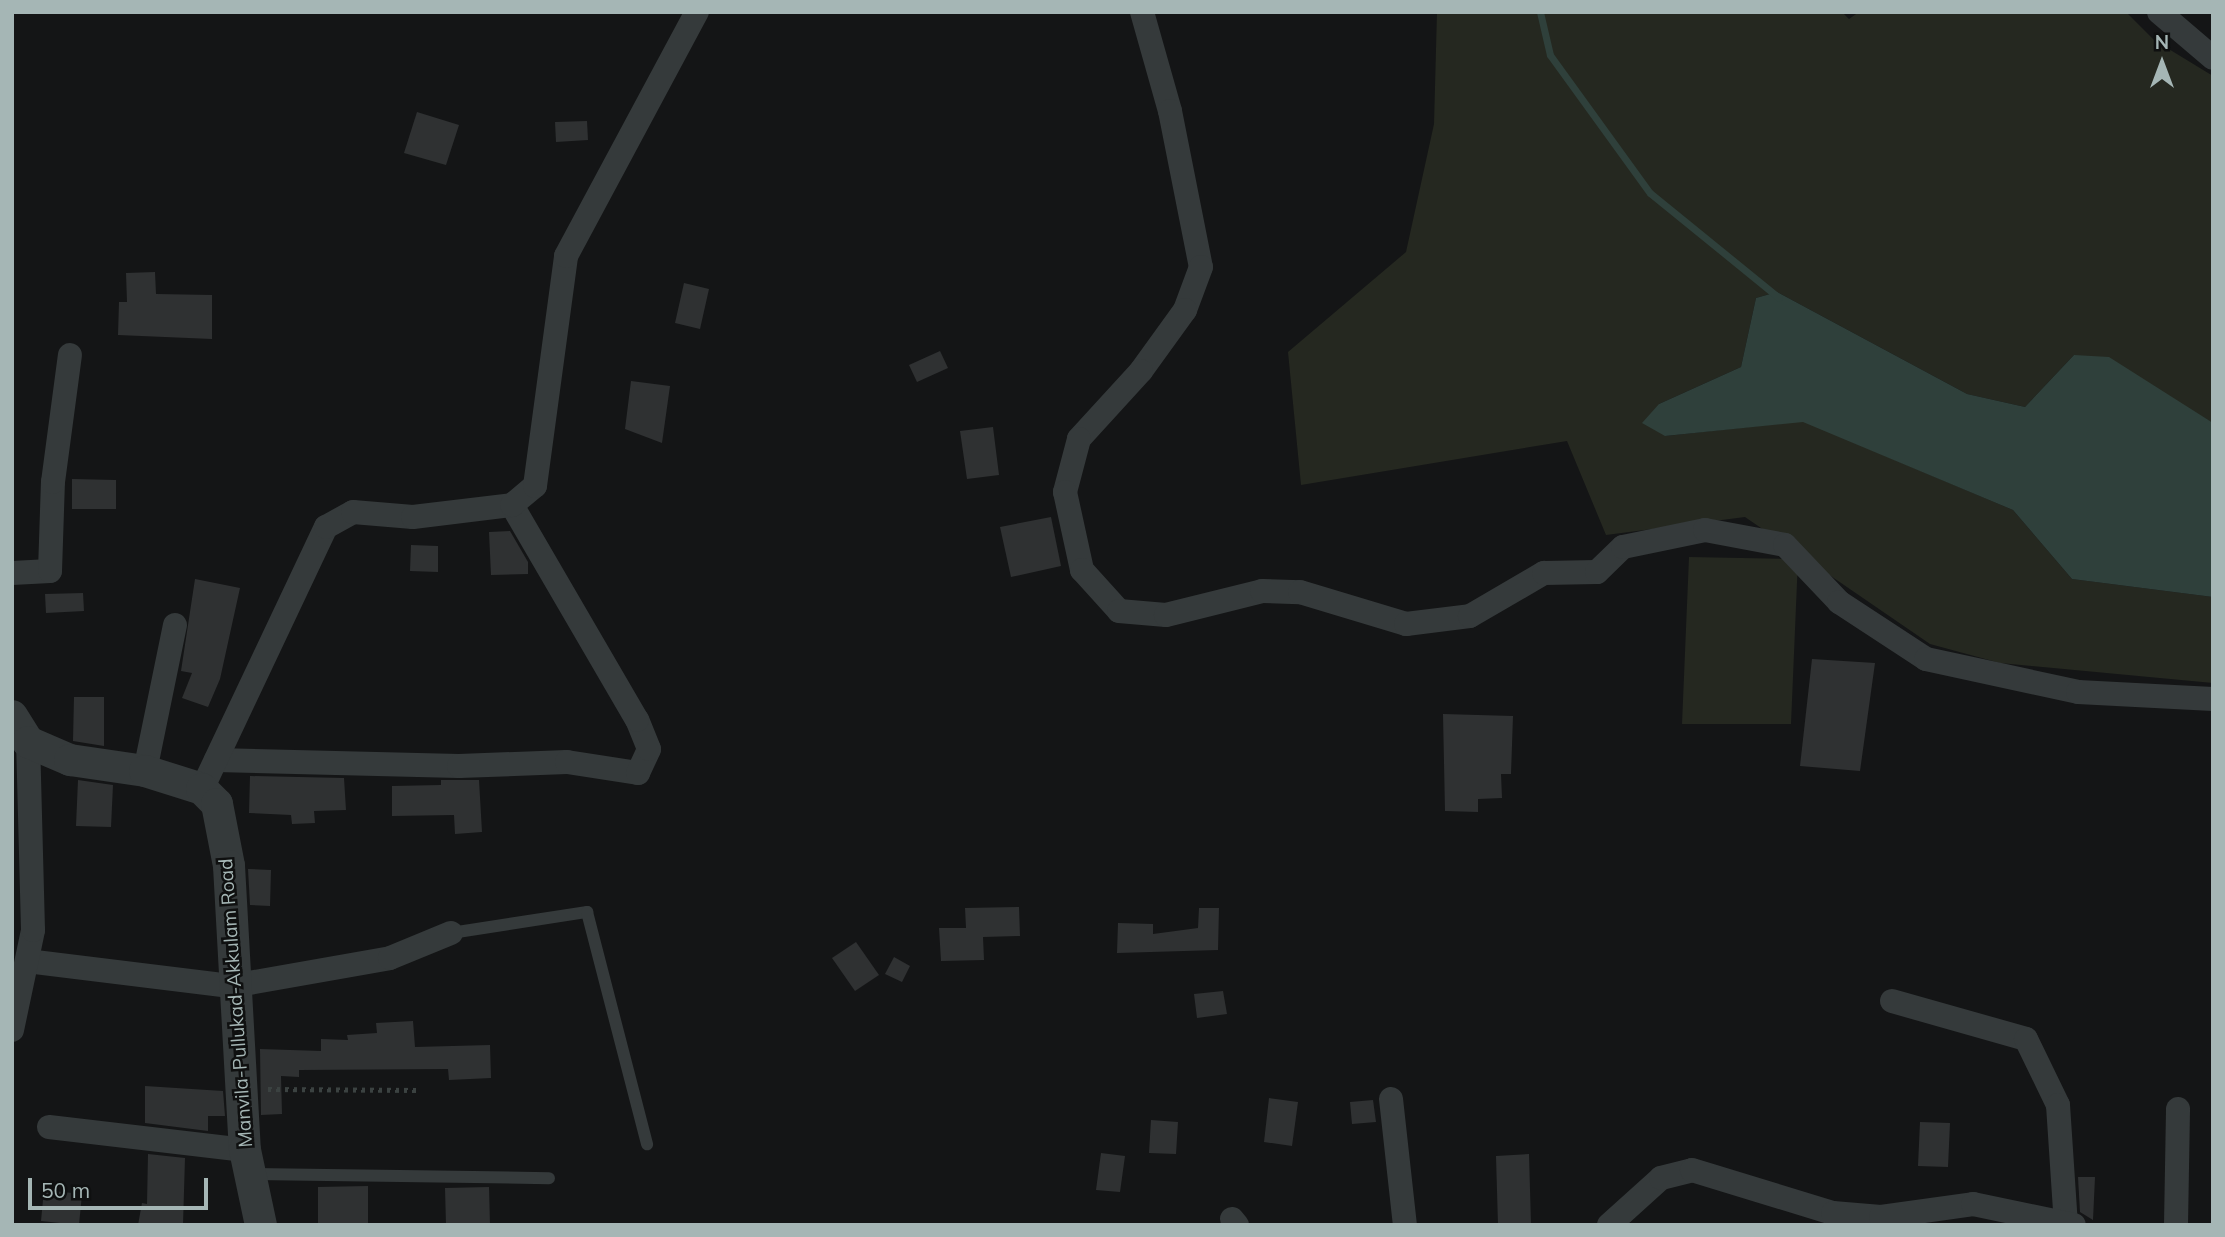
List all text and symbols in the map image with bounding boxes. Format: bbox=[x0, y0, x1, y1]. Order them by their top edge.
north arrow bbox=[2127, 28, 2197, 98]
text: N bbox=[2155, 30, 2169, 54]
street label: Manvila-Pullukad-Akkulam Road bbox=[215, 858, 257, 1148]
scale bar bbox=[32, 1164, 212, 1208]
text: 50 m bbox=[41, 1177, 90, 1203]

